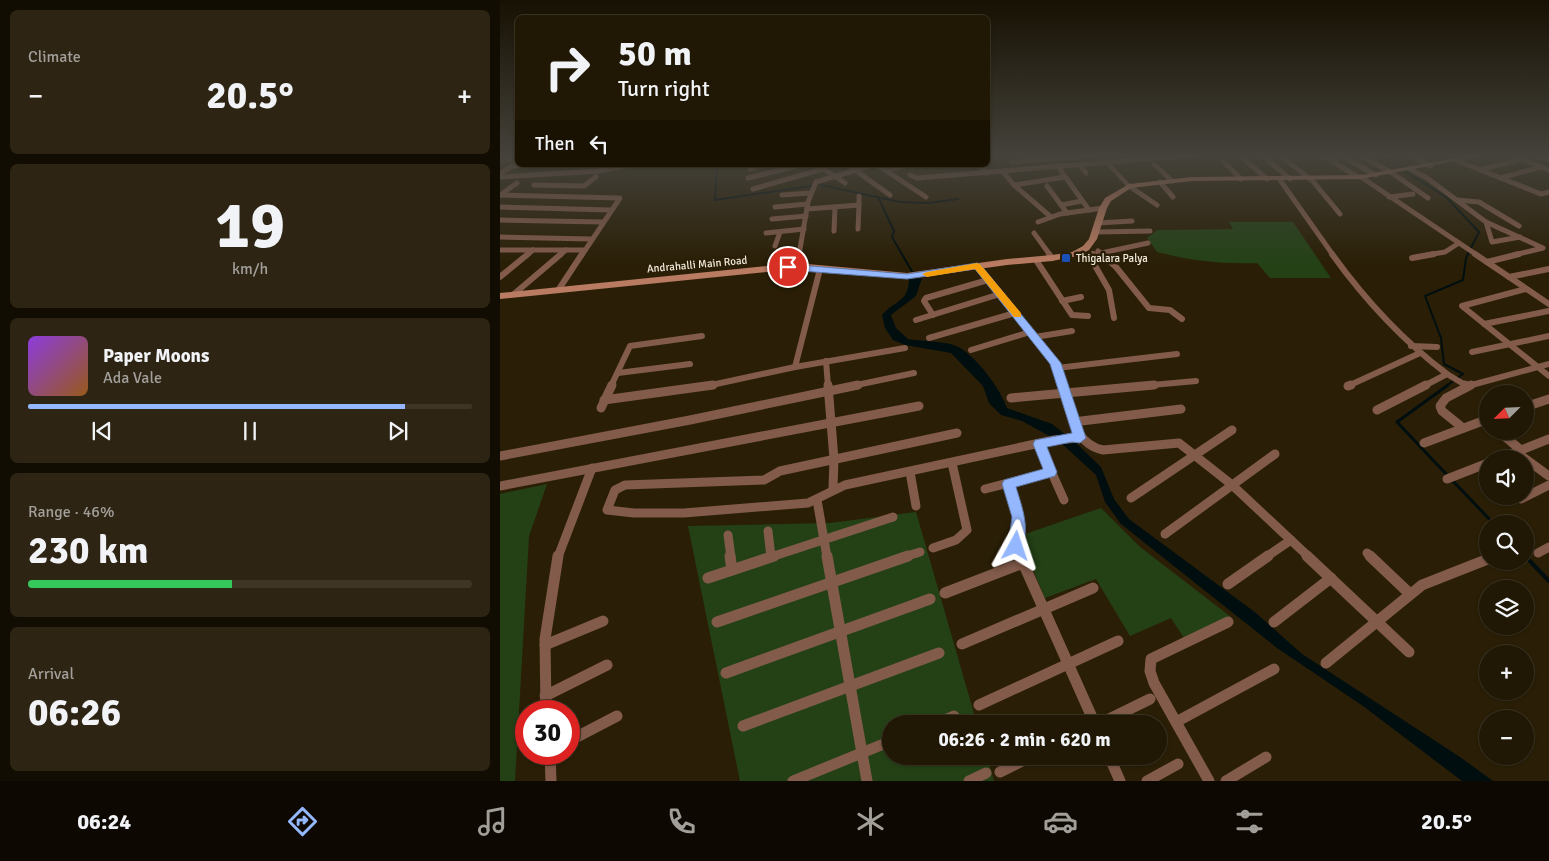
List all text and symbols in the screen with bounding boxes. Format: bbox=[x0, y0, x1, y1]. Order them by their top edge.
text: 50 m bbox=[618, 32, 692, 75]
icon: right bbox=[535, 35, 600, 100]
text: Climate bbox=[28, 47, 81, 67]
text: 20.5° bbox=[206, 72, 294, 119]
text: Turn right bbox=[618, 75, 710, 102]
text: − bbox=[28, 79, 43, 113]
text: + bbox=[457, 79, 472, 113]
icon: left bbox=[585, 130, 613, 158]
text: Then bbox=[535, 132, 575, 156]
text: 19 bbox=[215, 186, 285, 266]
pin bbox=[767, 246, 809, 288]
marker: Thigalara Palya bbox=[1060, 252, 1072, 264]
place label: Thigalara Palya bbox=[1076, 252, 1148, 265]
icon: arrive bbox=[774, 253, 802, 281]
street label: Andrahalli Main Road bbox=[646, 254, 748, 275]
text: km/h bbox=[232, 259, 268, 279]
text: Paper Moons bbox=[103, 344, 209, 368]
text: Ada Vale bbox=[103, 368, 162, 388]
north arrow bbox=[1479, 385, 1534, 440]
map controls bbox=[1479, 385, 1534, 765]
icon: previous bbox=[88, 417, 116, 445]
icon: pause bbox=[236, 417, 264, 445]
icon: next bbox=[384, 417, 412, 445]
button: sound bbox=[1479, 450, 1534, 505]
text: Range · 46% bbox=[28, 502, 114, 522]
button: search bbox=[1479, 515, 1534, 570]
position arrow bbox=[989, 519, 1041, 571]
text: 230 km bbox=[28, 527, 149, 574]
button: layers bbox=[1479, 580, 1534, 635]
button: + bbox=[1479, 645, 1534, 700]
text: Arrival bbox=[28, 664, 74, 684]
text: 06:26 bbox=[28, 689, 121, 736]
speed limit sign: 30 bbox=[515, 700, 580, 765]
button: − bbox=[1479, 710, 1534, 765]
text: 06:26 · 2 min · 620 m bbox=[938, 728, 1111, 752]
icon: directions bbox=[285, 804, 320, 839]
icon: music bbox=[475, 804, 510, 839]
icon: phone bbox=[664, 804, 699, 839]
icon: climate bbox=[853, 804, 888, 839]
icon: car bbox=[1043, 804, 1078, 839]
icon: filters bbox=[1232, 804, 1267, 839]
text: 06:24 bbox=[77, 808, 131, 835]
text: 20.5° bbox=[1421, 808, 1472, 835]

